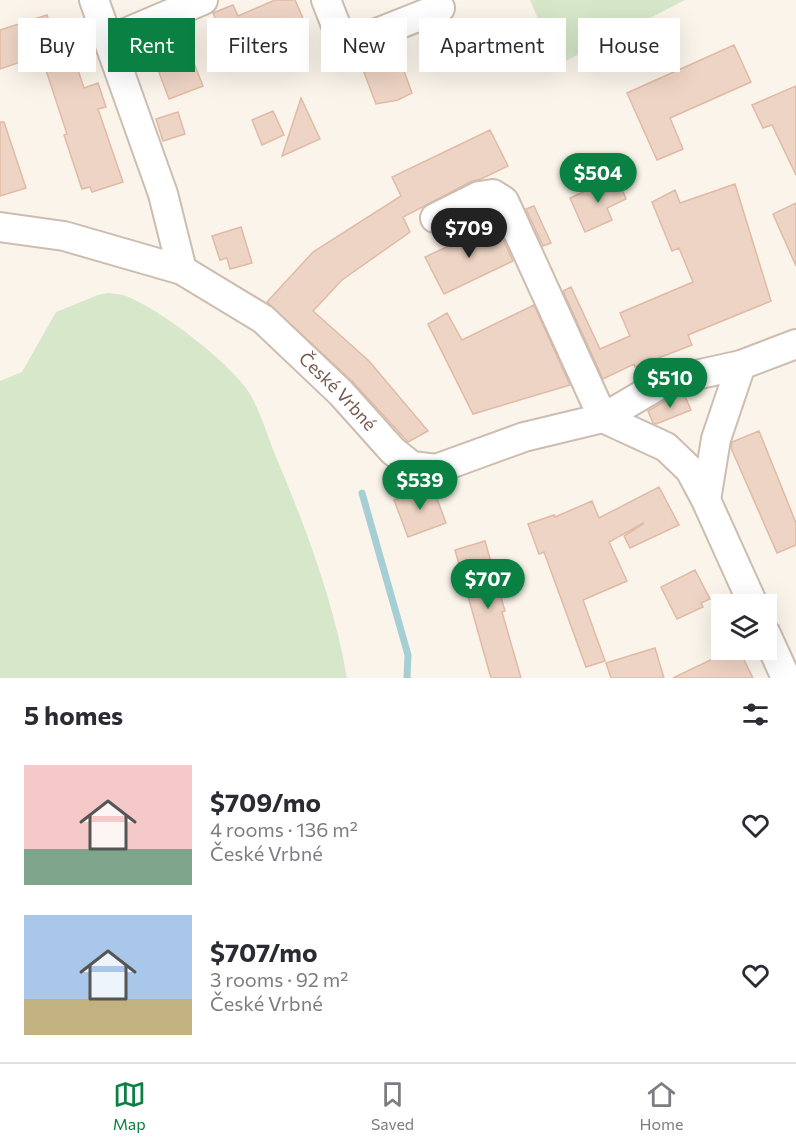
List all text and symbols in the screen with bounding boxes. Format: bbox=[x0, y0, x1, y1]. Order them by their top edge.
chip: Buy bbox=[18, 18, 96, 72]
chip: Rent bbox=[108, 18, 195, 72]
chip: Filters bbox=[207, 18, 309, 72]
chip: New bbox=[321, 18, 407, 72]
chip: Apartment bbox=[419, 18, 566, 72]
chip: House bbox=[578, 18, 680, 72]
pin: $504 bbox=[562, 153, 634, 204]
text: $504 bbox=[574, 160, 622, 184]
pin: $709 bbox=[433, 208, 505, 259]
text: $709 bbox=[445, 215, 493, 239]
street label: České Vrbné bbox=[295, 347, 381, 435]
pin: $510 bbox=[634, 358, 706, 409]
text: $510 bbox=[647, 365, 693, 389]
pin: $539 bbox=[384, 460, 456, 511]
text: $539 bbox=[396, 467, 444, 491]
pin: $707 bbox=[452, 559, 524, 610]
text: $707 bbox=[465, 566, 511, 590]
map controls bbox=[711, 594, 777, 660]
button: layers bbox=[711, 594, 777, 660]
icon: filters bbox=[739, 698, 772, 731]
text: 5 homes bbox=[24, 699, 123, 730]
text: $709/mo bbox=[210, 786, 321, 817]
icon: home bbox=[72, 789, 144, 861]
icon: heart bbox=[739, 809, 772, 842]
text: 4 rooms · 136 m² bbox=[210, 817, 358, 841]
text: České Vrbné bbox=[210, 841, 323, 865]
text: $707/mo bbox=[210, 936, 318, 967]
icon: home bbox=[72, 939, 144, 1011]
icon: heart bbox=[739, 959, 772, 992]
text: 3 rooms · 92 m² bbox=[210, 967, 348, 991]
text: České Vrbné bbox=[210, 991, 323, 1015]
tab: Map bbox=[113, 1078, 146, 1133]
tab: Saved bbox=[371, 1078, 414, 1133]
tab: Home bbox=[639, 1078, 683, 1133]

